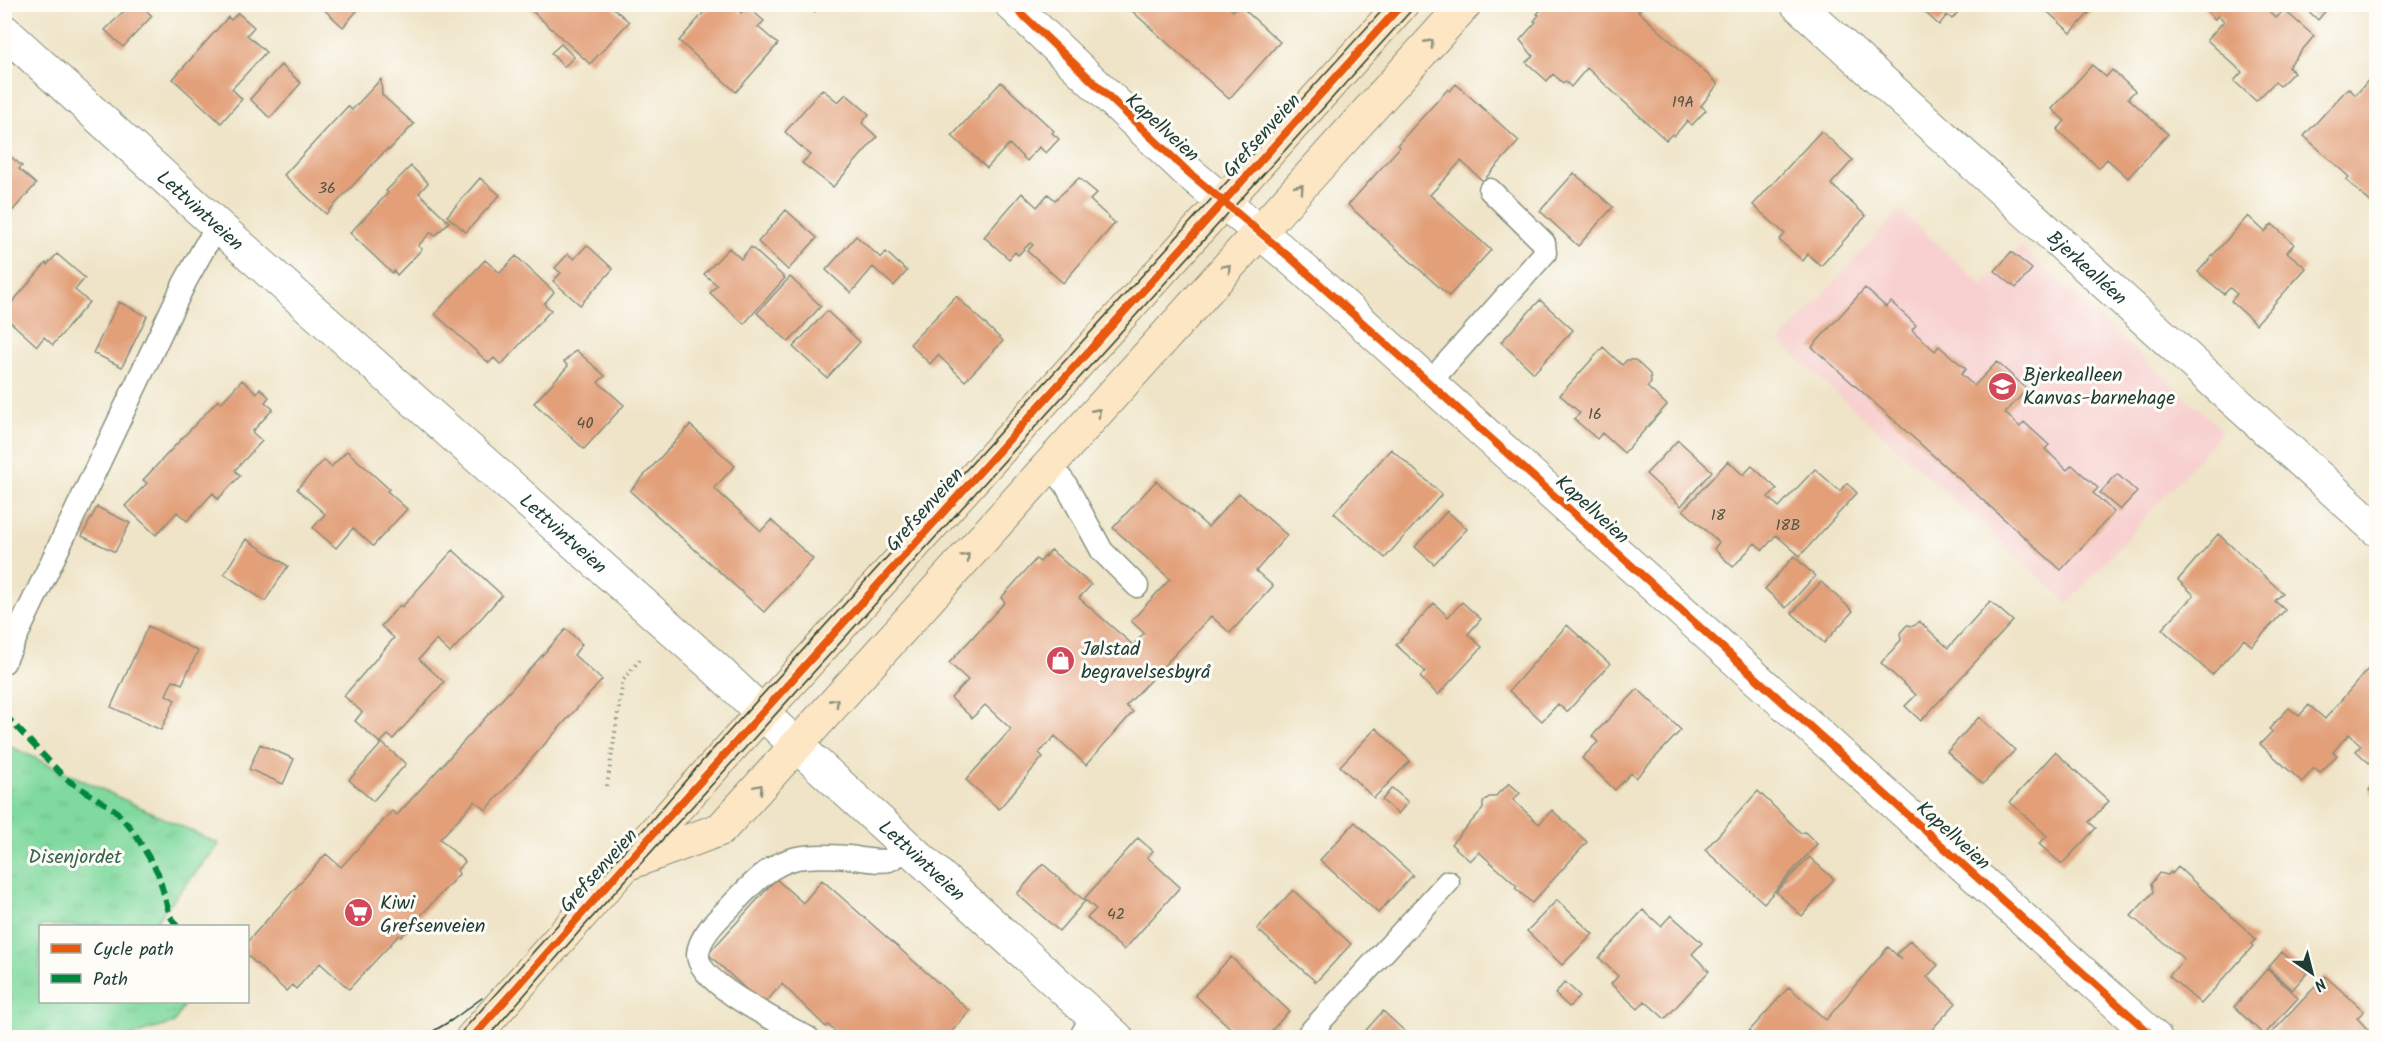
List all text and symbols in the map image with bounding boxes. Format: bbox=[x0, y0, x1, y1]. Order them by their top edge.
one-way arrow bbox=[1423, 39, 1434, 50]
street label: Kapellveien bbox=[1117, 86, 1206, 171]
street label: Grefsenveien bbox=[1215, 86, 1310, 186]
house number: 19A bbox=[1672, 90, 1695, 115]
street label: Lettvintveien bbox=[148, 163, 250, 260]
house number: 36 bbox=[318, 176, 336, 201]
one-way arrow bbox=[1293, 184, 1304, 195]
street label: Bjerkealléen bbox=[2038, 224, 2134, 314]
one-way arrow bbox=[1220, 264, 1231, 274]
place label: Bjerkealleen Kanvas-barnehage bbox=[2023, 360, 2175, 415]
school or university icon: Bjerkealleen Kanvas-barnehage bbox=[1986, 370, 2018, 402]
house number: 16 bbox=[1588, 402, 1602, 427]
one-way arrow bbox=[1090, 409, 1101, 419]
house number: 40 bbox=[577, 411, 593, 436]
street label: Grefsenveien bbox=[878, 460, 973, 560]
street label: Kapellveien bbox=[1547, 468, 1636, 553]
street label: Lettvintveien bbox=[511, 487, 614, 583]
house number: 18 bbox=[1711, 503, 1726, 528]
house number: 18B bbox=[1776, 513, 1800, 538]
one-way arrow bbox=[959, 553, 970, 564]
place label: Jølstad begravelsesbyrå bbox=[1081, 634, 1211, 689]
shop icon: Jølstad begravelsesbyrå bbox=[1044, 644, 1076, 676]
one-way arrow bbox=[828, 698, 839, 709]
one-way arrow bbox=[752, 784, 763, 795]
street label: Kapellveien bbox=[1908, 794, 1997, 879]
street label: Lettvintveien bbox=[870, 813, 972, 910]
street label: Grefsenveien bbox=[552, 821, 647, 921]
park label: Disenjordet bbox=[28, 842, 122, 874]
place label: Kiwi Grefsenveien bbox=[380, 888, 485, 943]
supermarket icon: Kiwi Grefsenveien bbox=[343, 897, 375, 929]
house number: 42 bbox=[1107, 902, 1125, 927]
legend bbox=[39, 925, 249, 1003]
text: Cycle path bbox=[93, 936, 174, 965]
north arrow bbox=[2282, 943, 2342, 1003]
text: Path bbox=[93, 966, 128, 995]
text: N bbox=[2308, 971, 2331, 997]

